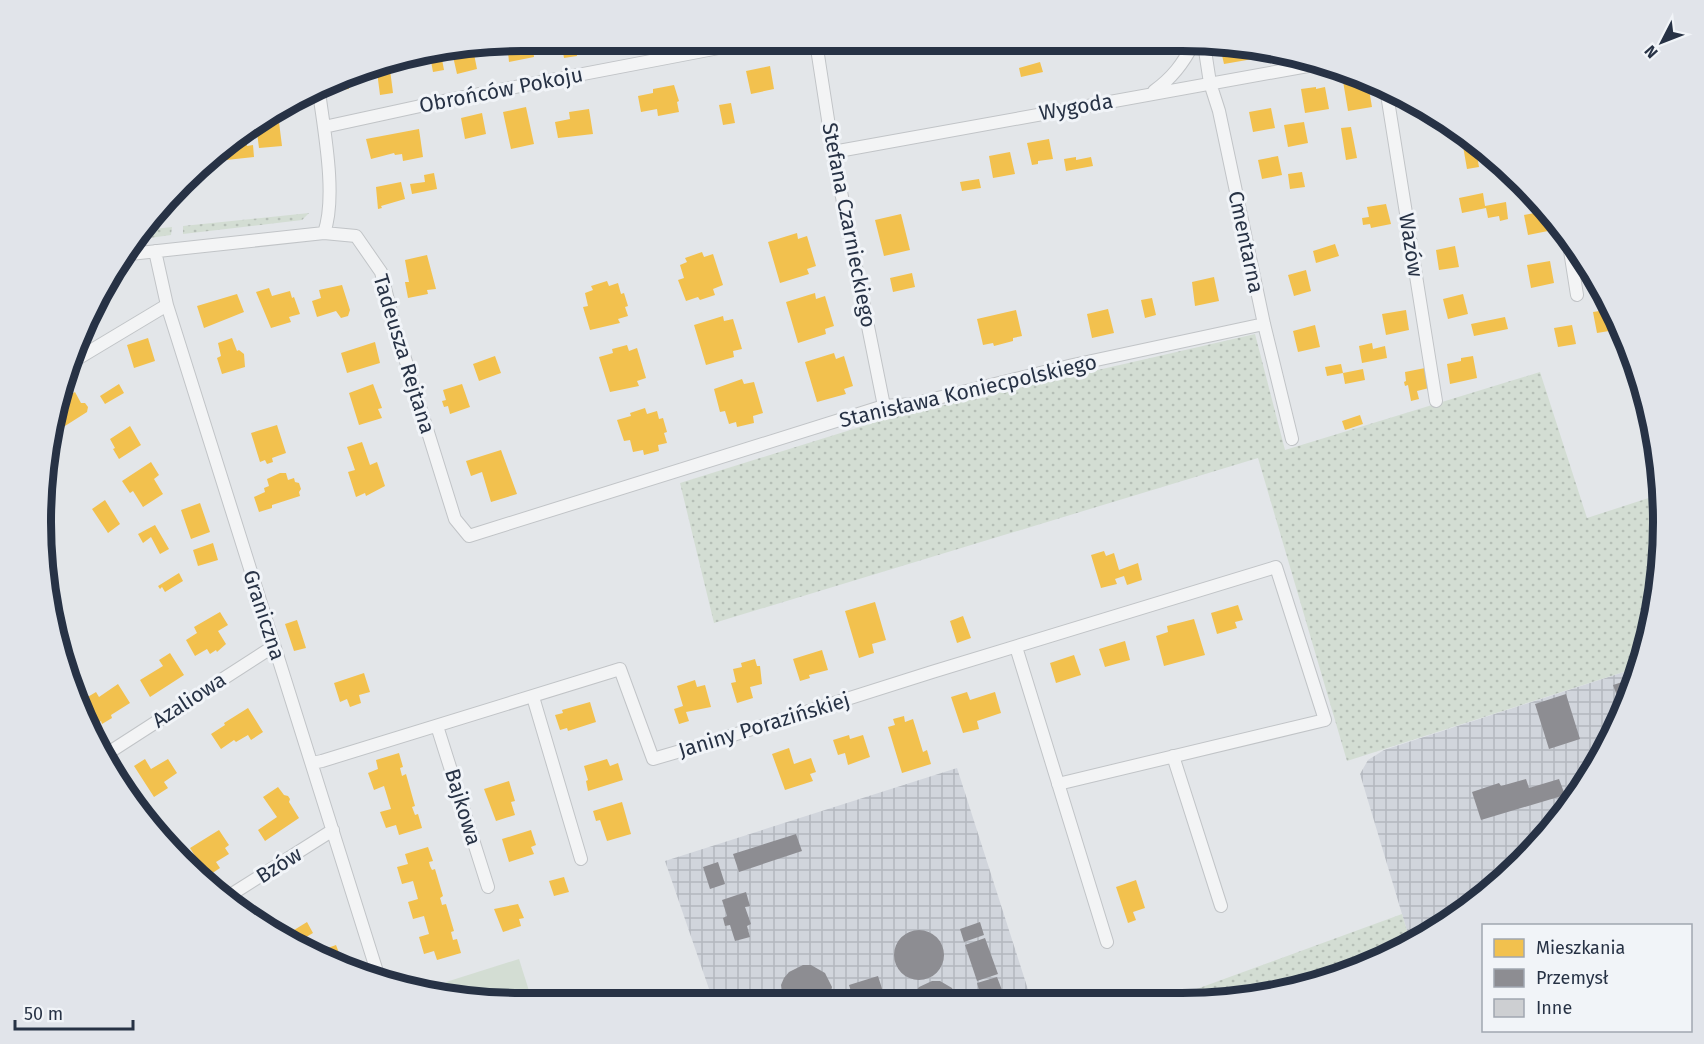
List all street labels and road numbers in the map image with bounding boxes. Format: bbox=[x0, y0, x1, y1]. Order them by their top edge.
street label: Obrońców Pokoju bbox=[417, 61, 585, 119]
street label: Wygoda bbox=[1037, 88, 1115, 126]
street label: Stefana Czarnieckiego bbox=[816, 120, 882, 330]
street label: Cmentarna bbox=[1222, 188, 1270, 296]
street label: Wazów bbox=[1393, 211, 1429, 279]
street label: Tadeusza Rejtana bbox=[367, 271, 441, 437]
street label: Stanisława Koniecpolskiego bbox=[837, 349, 1099, 433]
street label: Graniczna bbox=[237, 567, 291, 663]
street label: Azaliowa bbox=[147, 667, 231, 733]
street label: Janiny Porazińskiej bbox=[675, 687, 853, 763]
street label: Bajkowa bbox=[439, 765, 487, 849]
street label: Bzów bbox=[251, 841, 307, 889]

